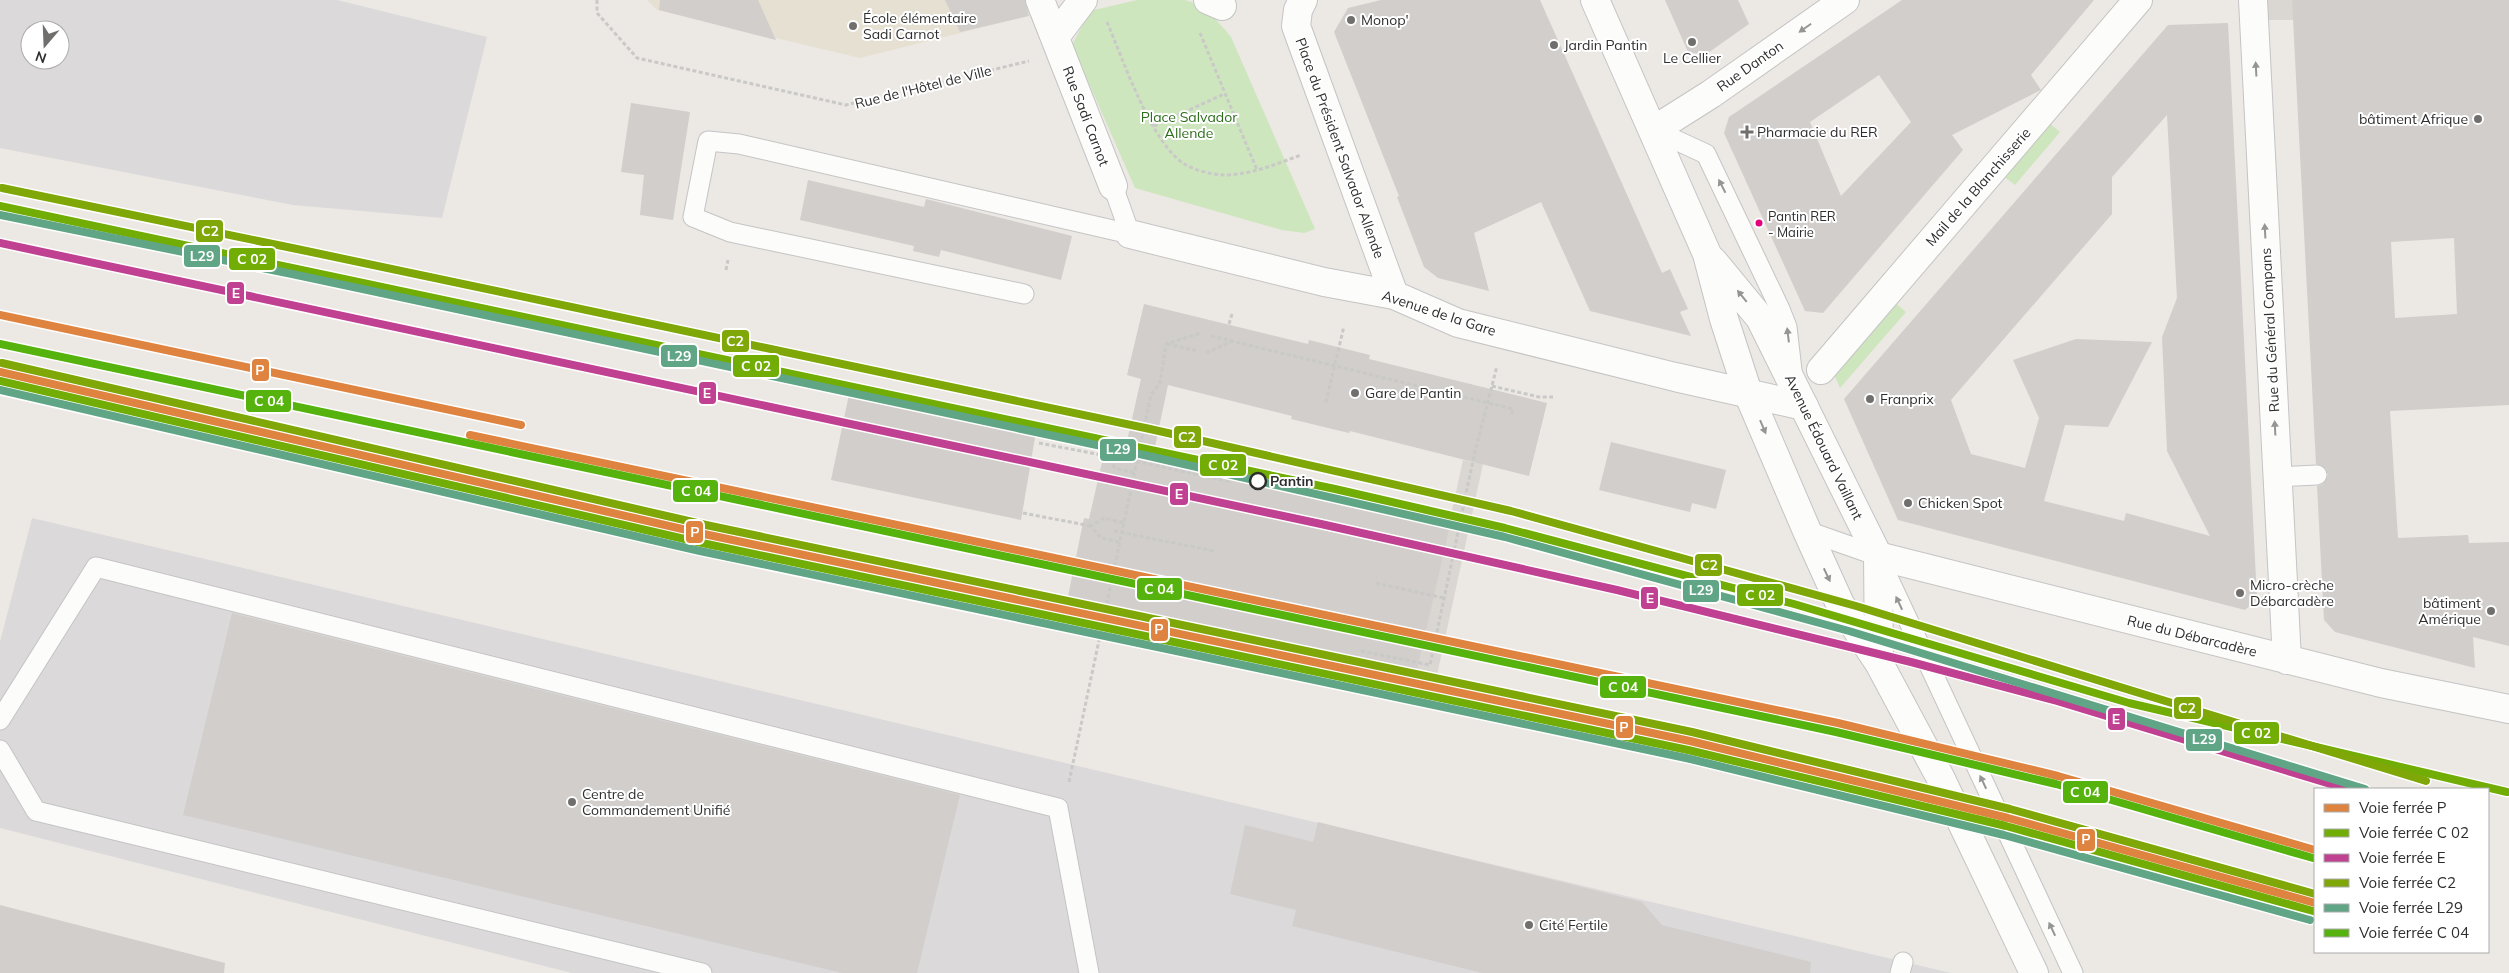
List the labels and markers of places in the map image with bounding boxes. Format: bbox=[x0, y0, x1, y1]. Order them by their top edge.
place label: École élémentaire Sadi Carnot bbox=[863, 9, 976, 43]
place label: Monop' bbox=[1361, 11, 1409, 29]
marker: Monop' bbox=[1345, 14, 1357, 26]
marker: École élémentaire Sadi Carnot bbox=[847, 20, 859, 32]
place label: Jardin Pantin bbox=[1564, 36, 1647, 54]
marker: Le Cellier bbox=[1686, 36, 1698, 48]
marker: Jardin Pantin bbox=[1548, 39, 1560, 51]
place label: Le Cellier bbox=[1663, 49, 1722, 67]
place label: bâtiment Afrique bbox=[2359, 110, 2468, 128]
marker: bâtiment Afrique bbox=[2472, 113, 2484, 125]
place label: Pharmacie du RER bbox=[1757, 123, 1878, 141]
marker: Pharmacie du RER bbox=[1741, 126, 1753, 138]
place label: Pantin RER - Mairie bbox=[1768, 208, 1836, 240]
marker: Pantin RER - Mairie bbox=[1754, 218, 1764, 228]
place label: Gare de Pantin bbox=[1365, 384, 1461, 402]
marker: Gare de Pantin bbox=[1349, 387, 1361, 399]
place label: Franprix bbox=[1880, 390, 1934, 408]
marker: Franprix bbox=[1864, 393, 1876, 405]
marker: Pantin bbox=[1249, 472, 1267, 490]
place label: Pantin bbox=[1270, 472, 1314, 490]
place label: Chicken Spot bbox=[1918, 494, 2003, 512]
marker: Chicken Spot bbox=[1902, 497, 1914, 509]
place label: Micro-crèche Débarcadère bbox=[2250, 576, 2334, 610]
marker: Micro-crèche Débarcadère bbox=[2234, 587, 2246, 599]
place label: bâtiment Amérique bbox=[2418, 594, 2481, 628]
marker: bâtiment Amérique bbox=[2485, 605, 2497, 617]
place label: Centre de Commandement Unifié bbox=[582, 785, 730, 819]
marker: Centre de Commandement Unifié bbox=[566, 796, 578, 808]
place label: Cité Fertile bbox=[1539, 916, 1608, 934]
marker: Cité Fertile bbox=[1523, 919, 1535, 931]

